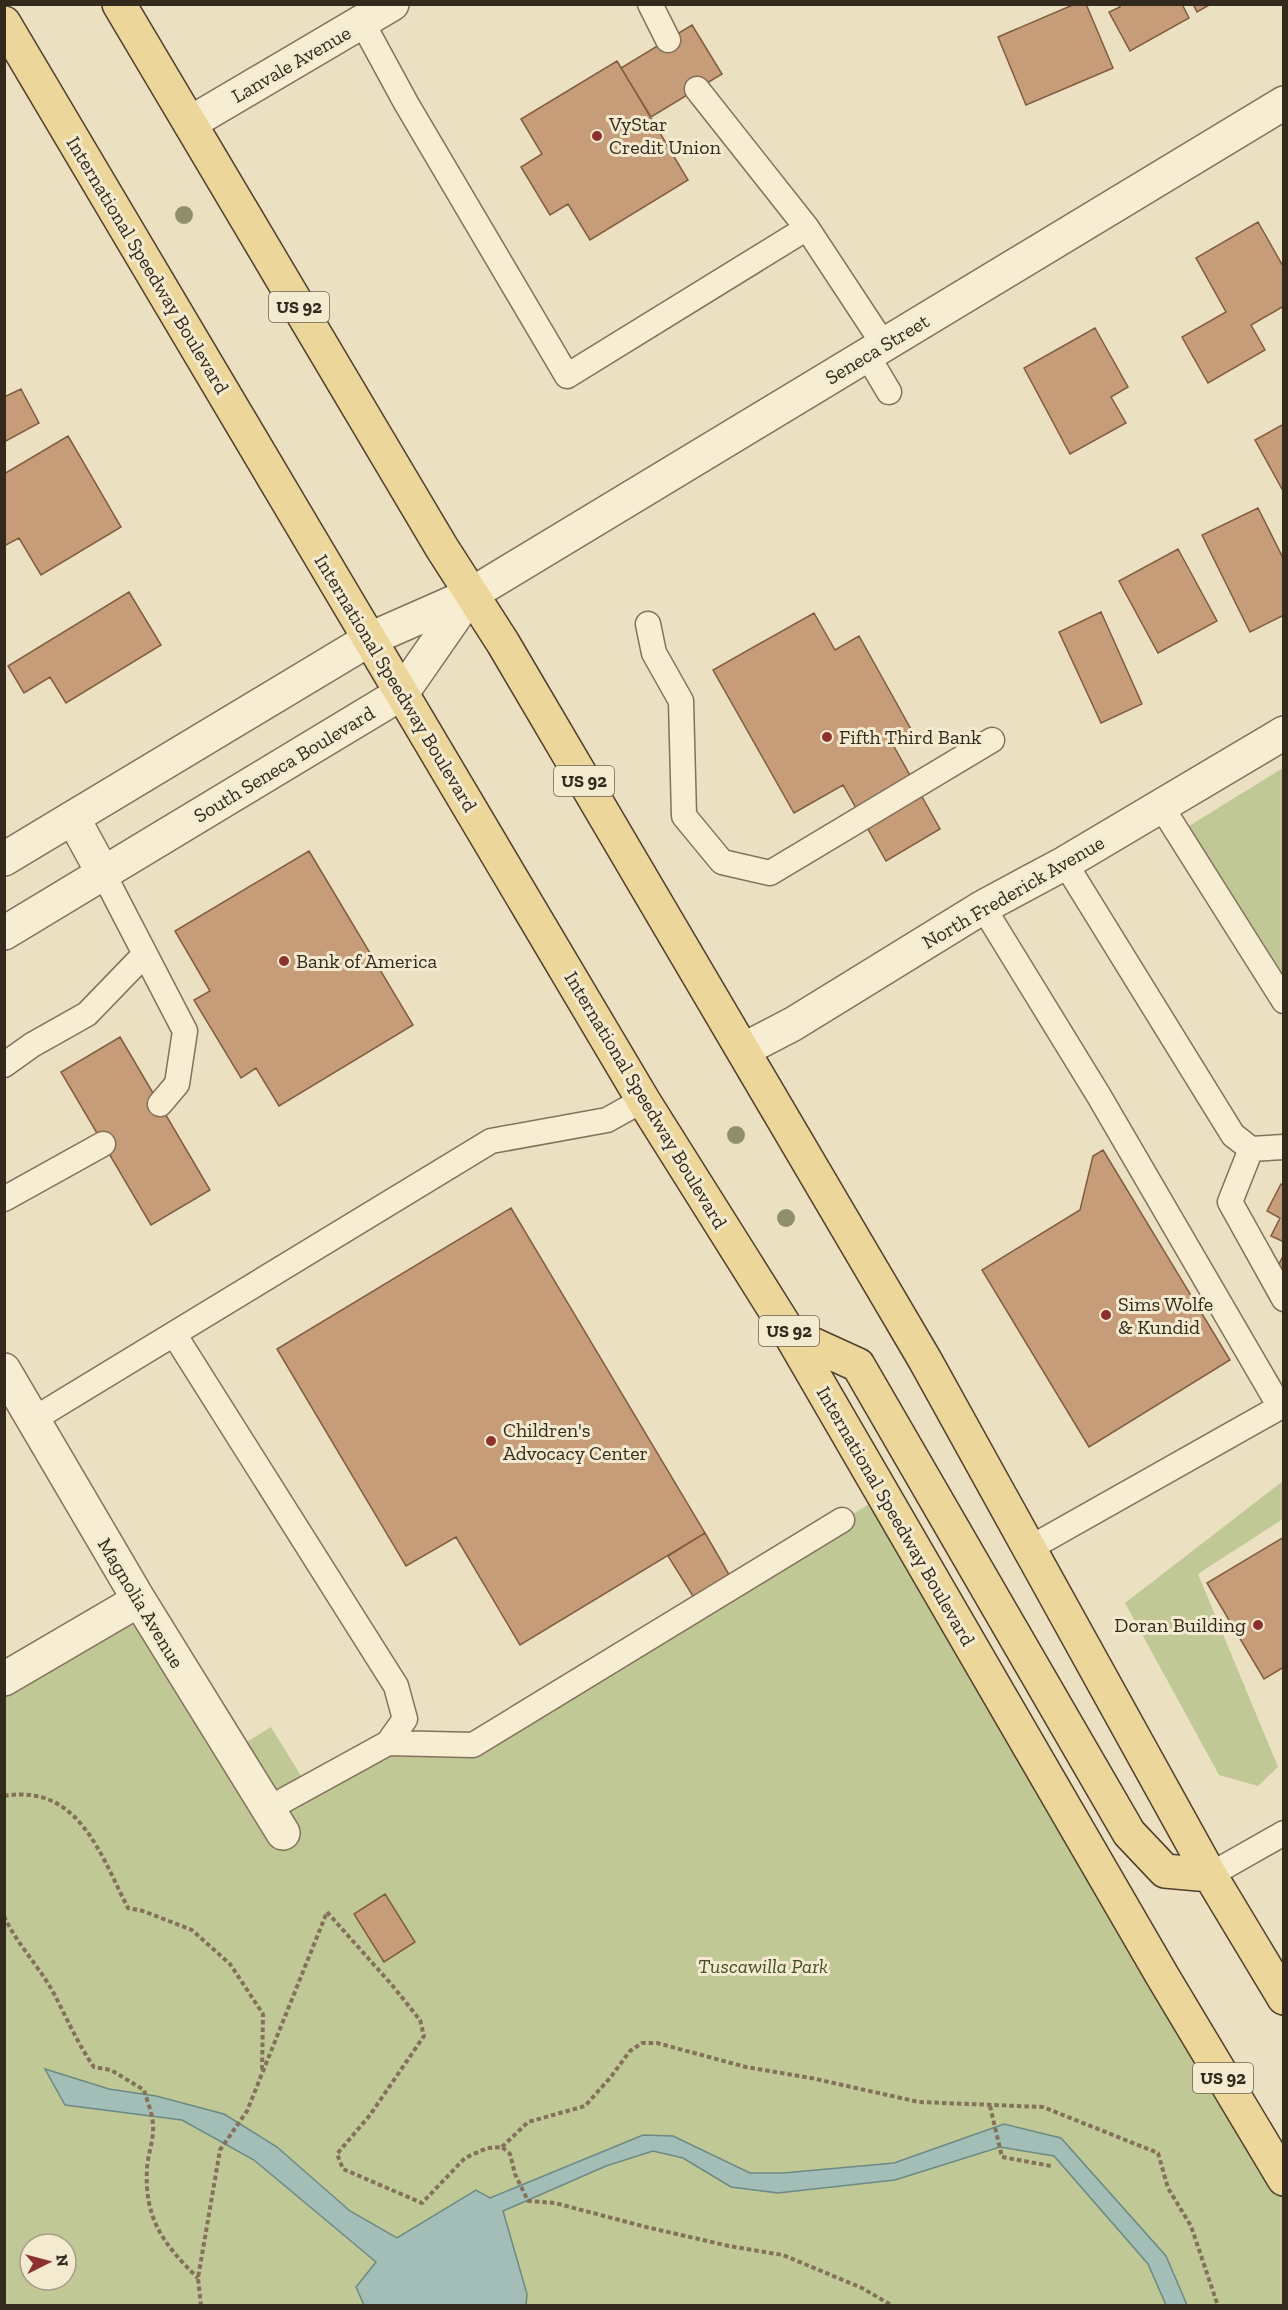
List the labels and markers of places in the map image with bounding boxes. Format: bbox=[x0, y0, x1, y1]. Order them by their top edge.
place label: VyStar Credit Union bbox=[608, 112, 721, 159]
marker: VyStar Credit Union bbox=[590, 129, 604, 143]
place label: Fifth Third Bank bbox=[839, 725, 982, 749]
marker: Fifth Third Bank bbox=[820, 730, 834, 744]
place label: Bank of America bbox=[296, 949, 438, 973]
marker: Bank of America bbox=[277, 954, 291, 968]
place label: Sims Wolfe & Kundid bbox=[1118, 1292, 1213, 1339]
marker: Sims Wolfe & Kundid bbox=[1099, 1308, 1113, 1322]
place label: Children's Advocacy Center bbox=[503, 1418, 648, 1465]
marker: Children's Advocacy Center bbox=[484, 1434, 498, 1448]
place label: Doran Building bbox=[1114, 1613, 1246, 1637]
marker: Doran Building bbox=[1251, 1618, 1265, 1632]

